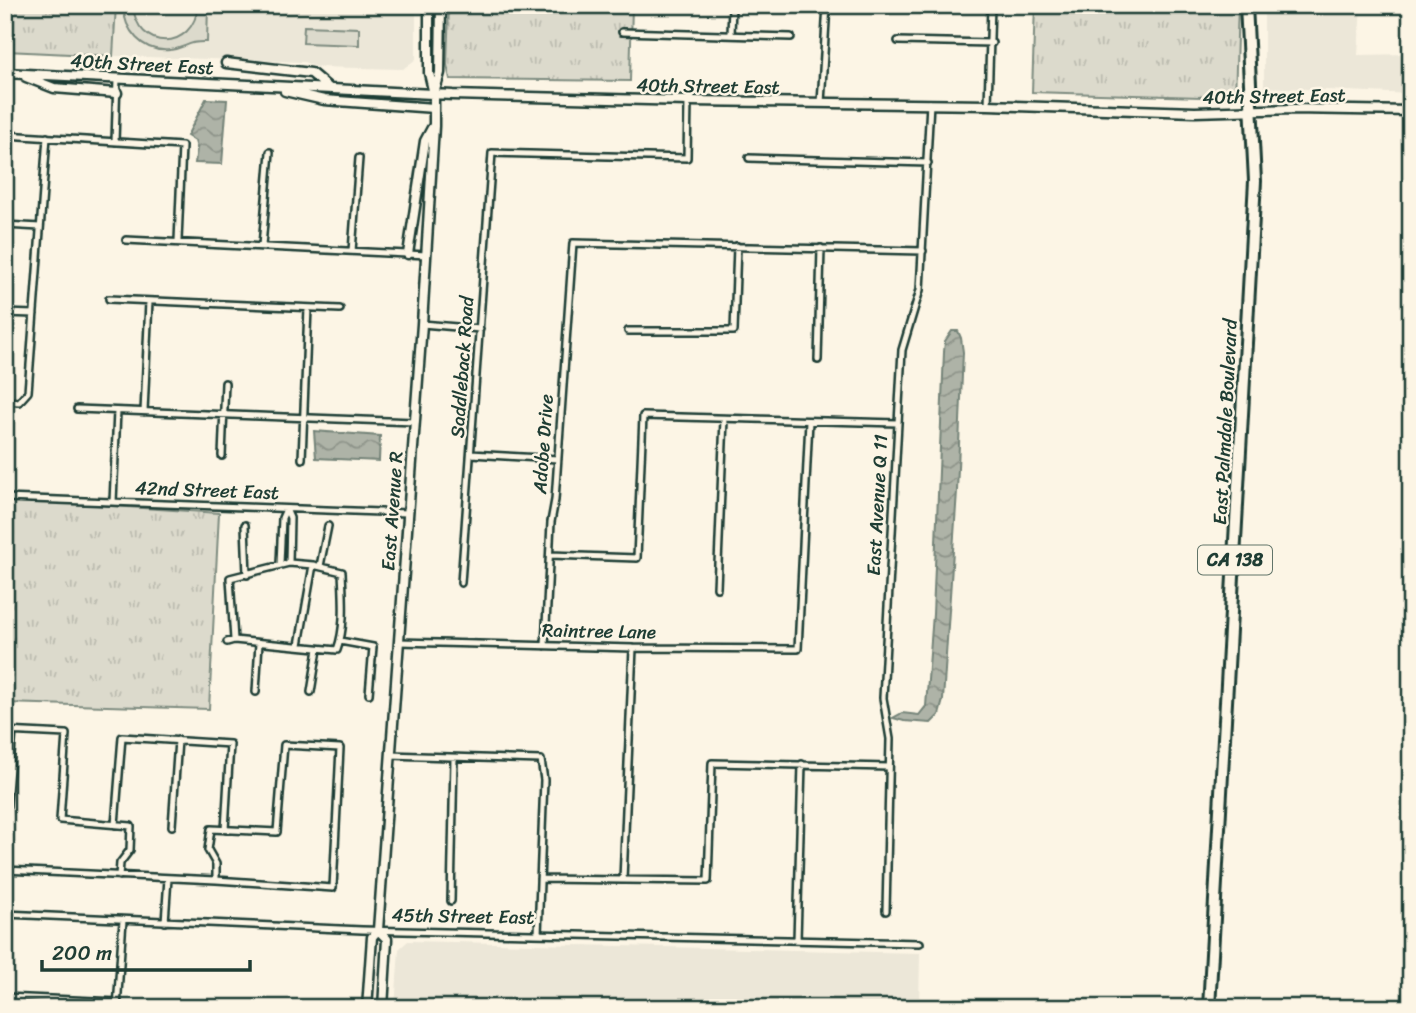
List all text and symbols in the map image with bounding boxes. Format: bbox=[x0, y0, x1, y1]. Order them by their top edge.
street label: 40th Street East bbox=[70, 44, 214, 84]
street label: 40th Street East bbox=[636, 68, 780, 104]
street label: 40th Street East bbox=[1202, 78, 1346, 114]
street label: Saddleback Road bbox=[441, 293, 484, 439]
street label: East Palmdale Boulevard bbox=[1203, 316, 1247, 526]
street label: Adobe Drive bbox=[523, 393, 563, 496]
street label: East Avenue Q 11 bbox=[857, 433, 897, 577]
street label: East Avenue R bbox=[371, 450, 413, 572]
street label: 42nd Street East bbox=[134, 471, 280, 509]
road number: CA 138 bbox=[1198, 546, 1272, 574]
street label: Raintree Lane bbox=[542, 614, 656, 648]
street label: 45th Street East bbox=[391, 898, 535, 934]
scale bar bbox=[42, 929, 250, 973]
text: 200 m bbox=[52, 934, 112, 972]

